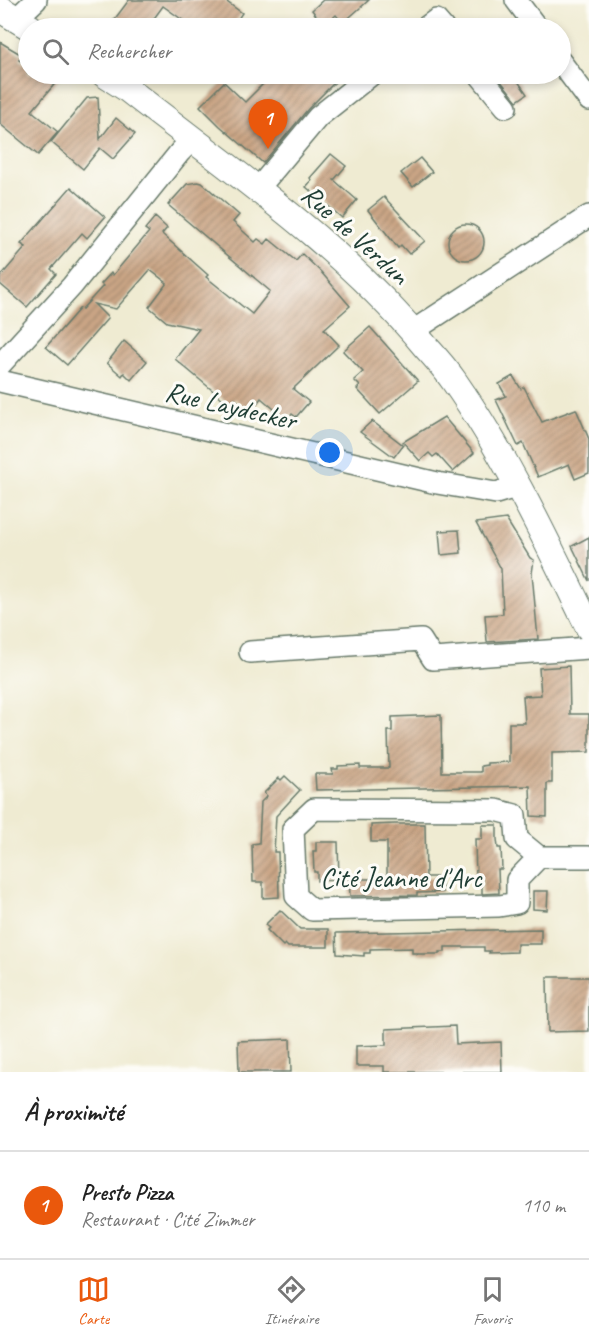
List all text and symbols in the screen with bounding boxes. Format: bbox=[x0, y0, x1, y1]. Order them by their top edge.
search box bbox=[18, 18, 571, 84]
icon: search bbox=[39, 35, 72, 68]
text: Rechercher bbox=[87, 37, 171, 65]
pin: 1 bbox=[248, 100, 288, 149]
street label: Rue de Verdun bbox=[294, 177, 418, 293]
street label: Rue Laydecker bbox=[162, 373, 302, 438]
your location bbox=[315, 438, 344, 467]
street label: Cité Jeanne d'Arc bbox=[320, 860, 483, 895]
text: À proximité bbox=[24, 1095, 123, 1128]
text: Presto Pizza bbox=[81, 1179, 173, 1207]
text: 1 bbox=[39, 1193, 48, 1218]
text: 110 m bbox=[522, 1193, 565, 1218]
text: Restaurant · Cité Zimmer bbox=[81, 1207, 254, 1232]
tab: Carte bbox=[77, 1273, 110, 1329]
tab: Itinéraire bbox=[265, 1273, 319, 1329]
tab: Favoris bbox=[473, 1273, 512, 1329]

